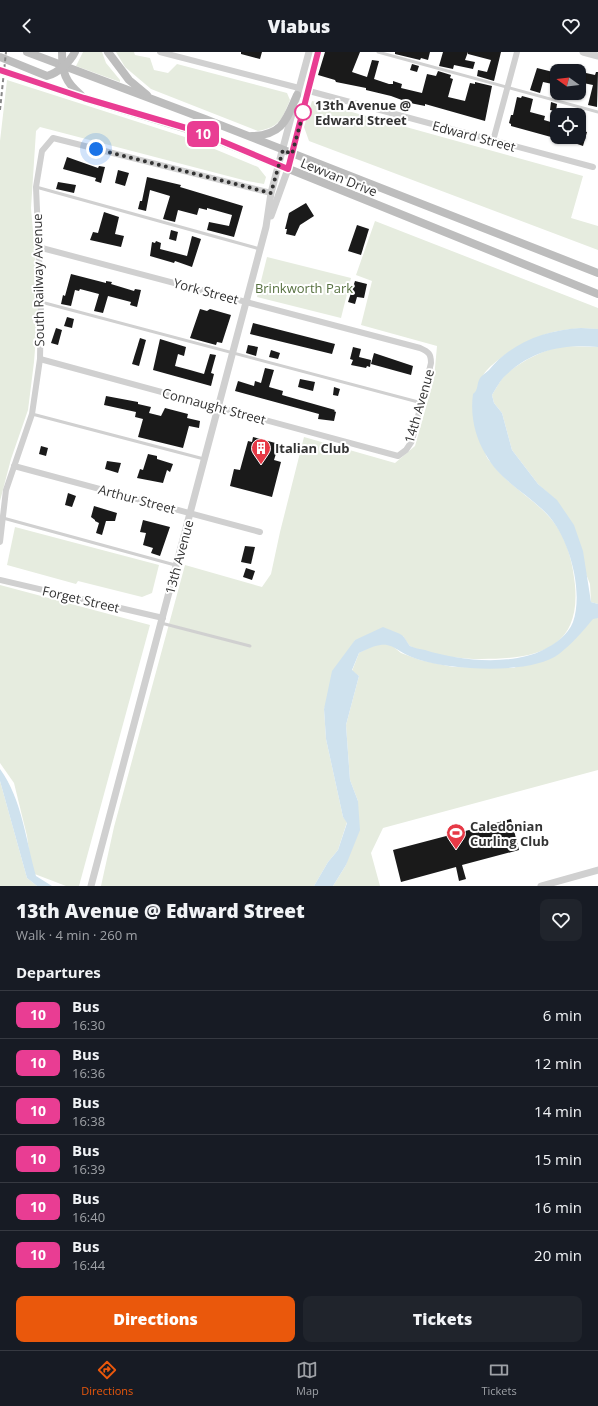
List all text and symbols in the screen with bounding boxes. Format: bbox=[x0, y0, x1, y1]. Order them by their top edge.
text: Viabus bbox=[268, 14, 330, 38]
icon: back bbox=[16, 15, 38, 37]
icon: heart bbox=[560, 15, 582, 37]
north arrow bbox=[550, 64, 586, 100]
map controls bbox=[550, 64, 586, 144]
place label: 13th Avenue @ Edward Street bbox=[315, 96, 412, 129]
marker: 13th Avenue @ Edward Street bbox=[294, 103, 312, 121]
button: locate bbox=[550, 108, 586, 144]
street label: Edward Street bbox=[430, 116, 518, 156]
line badge: 10 bbox=[185, 121, 221, 147]
text: 10 bbox=[195, 124, 211, 143]
your location bbox=[86, 139, 106, 159]
street label: Lewvan Drive bbox=[298, 153, 380, 201]
street label: South Railway Avenue bbox=[28, 213, 48, 347]
street label: York Street bbox=[171, 274, 241, 308]
park label: Brinkworth Park bbox=[255, 279, 353, 297]
street label: 14th Avenue bbox=[400, 367, 438, 445]
street label: Connaught Street bbox=[160, 384, 268, 429]
building icon: Italian Club bbox=[250, 437, 272, 465]
place label: Italian Club bbox=[275, 439, 350, 457]
street label: Arthur Street bbox=[96, 480, 178, 518]
street label: 13th Avenue bbox=[160, 518, 198, 596]
street label: Forget Street bbox=[41, 581, 122, 617]
place label: Caledonian Curling Club bbox=[470, 817, 549, 850]
sports icon: Caledonian Curling Club bbox=[445, 822, 467, 850]
text: 13th Avenue @ Edward Street bbox=[16, 898, 305, 924]
button: heart bbox=[540, 899, 582, 941]
text: Walk · 4 min · 260 m bbox=[16, 926, 138, 944]
text: Departures bbox=[16, 962, 101, 982]
text: Bus bbox=[72, 996, 99, 1016]
text: 10 bbox=[30, 1005, 46, 1024]
text: 6 min bbox=[543, 1005, 582, 1025]
text: 16:30 bbox=[72, 1016, 105, 1034]
text: Bus bbox=[72, 1044, 99, 1064]
text: 10 bbox=[30, 1053, 46, 1072]
text: 12 min bbox=[534, 1053, 582, 1073]
text: 16:36 bbox=[72, 1064, 105, 1082]
text: Bus bbox=[72, 1092, 99, 1112]
text: 10 bbox=[30, 1101, 46, 1120]
text: 14 min bbox=[534, 1101, 582, 1121]
text: 16:38 bbox=[72, 1112, 105, 1130]
text: Bus bbox=[72, 1140, 99, 1160]
text: 10 bbox=[30, 1149, 46, 1168]
text: 15 min bbox=[534, 1149, 582, 1169]
text: 16:39 bbox=[72, 1160, 105, 1178]
text: Bus bbox=[72, 1188, 99, 1208]
text: 10 bbox=[30, 1197, 46, 1216]
text: 16 min bbox=[534, 1197, 582, 1217]
text: 16:40 bbox=[72, 1208, 105, 1226]
text: Bus bbox=[72, 1236, 99, 1256]
text: 10 bbox=[30, 1245, 46, 1264]
text: 20 min bbox=[534, 1245, 582, 1265]
text: 16:44 bbox=[72, 1256, 105, 1274]
button: Directions bbox=[16, 1296, 295, 1342]
button: Tickets bbox=[303, 1296, 582, 1342]
tab: Directions bbox=[81, 1359, 133, 1398]
tab: Map bbox=[296, 1359, 319, 1398]
tab: Tickets bbox=[481, 1359, 517, 1398]

